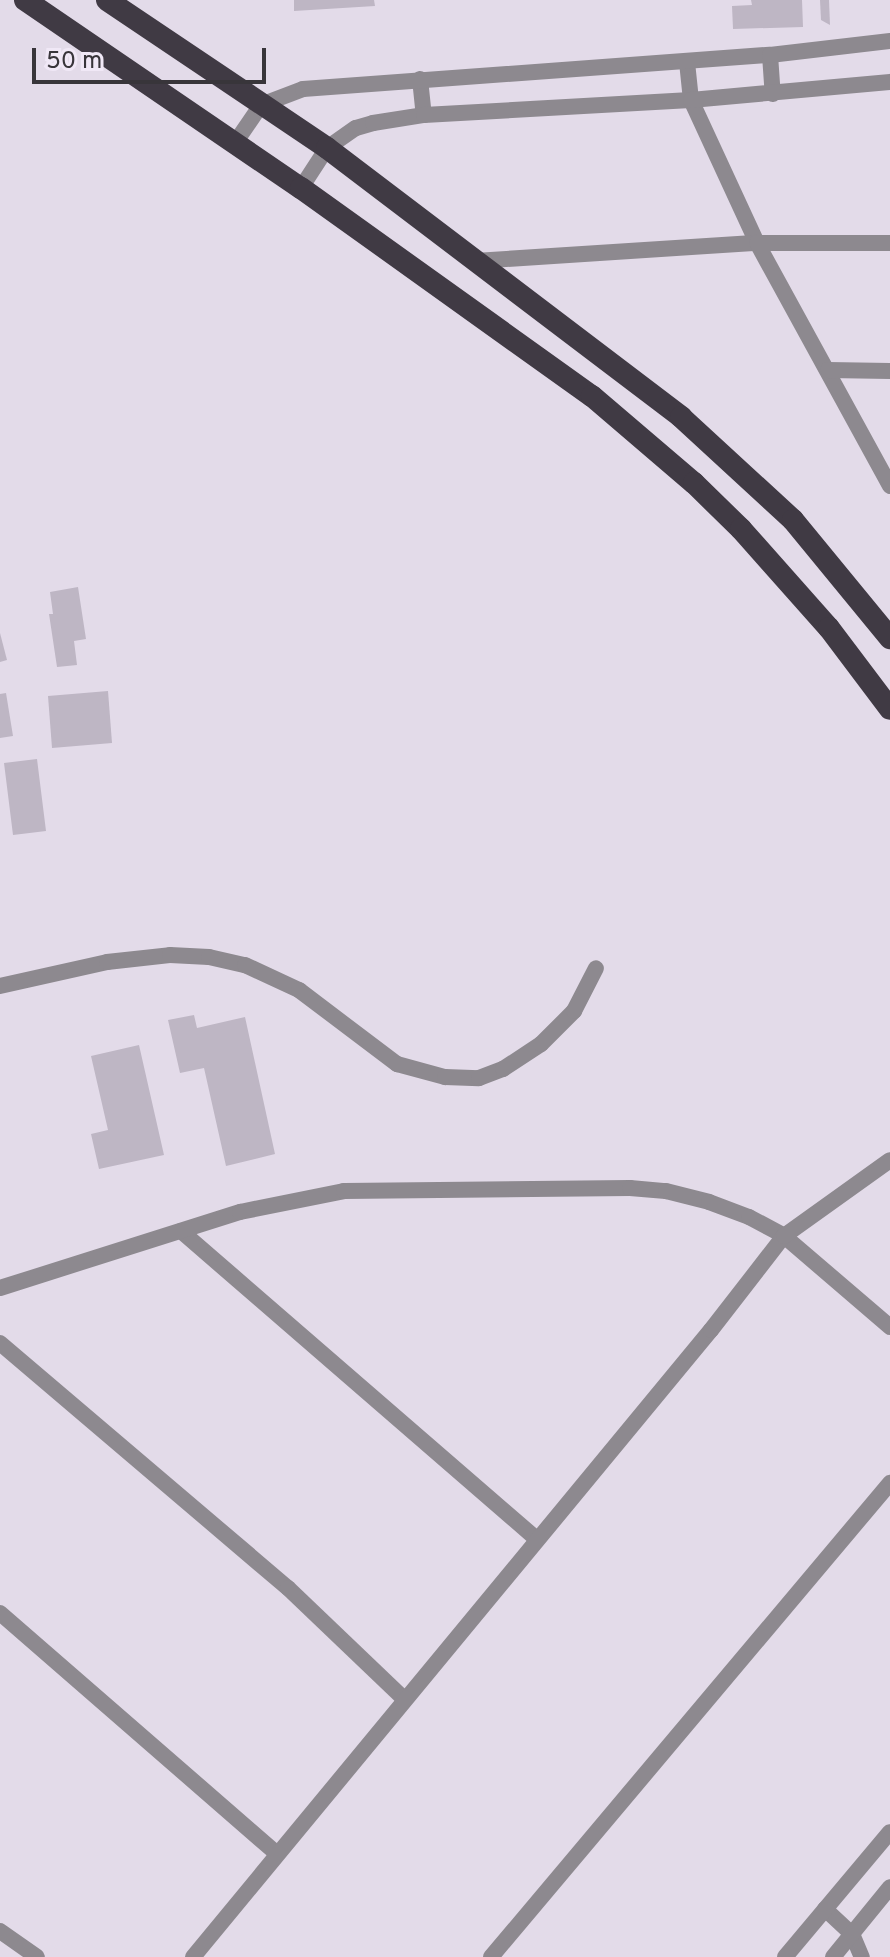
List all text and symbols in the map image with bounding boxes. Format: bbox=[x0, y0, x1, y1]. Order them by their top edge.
scale bar bbox=[36, 32, 270, 82]
text: 50 m bbox=[46, 47, 102, 77]

